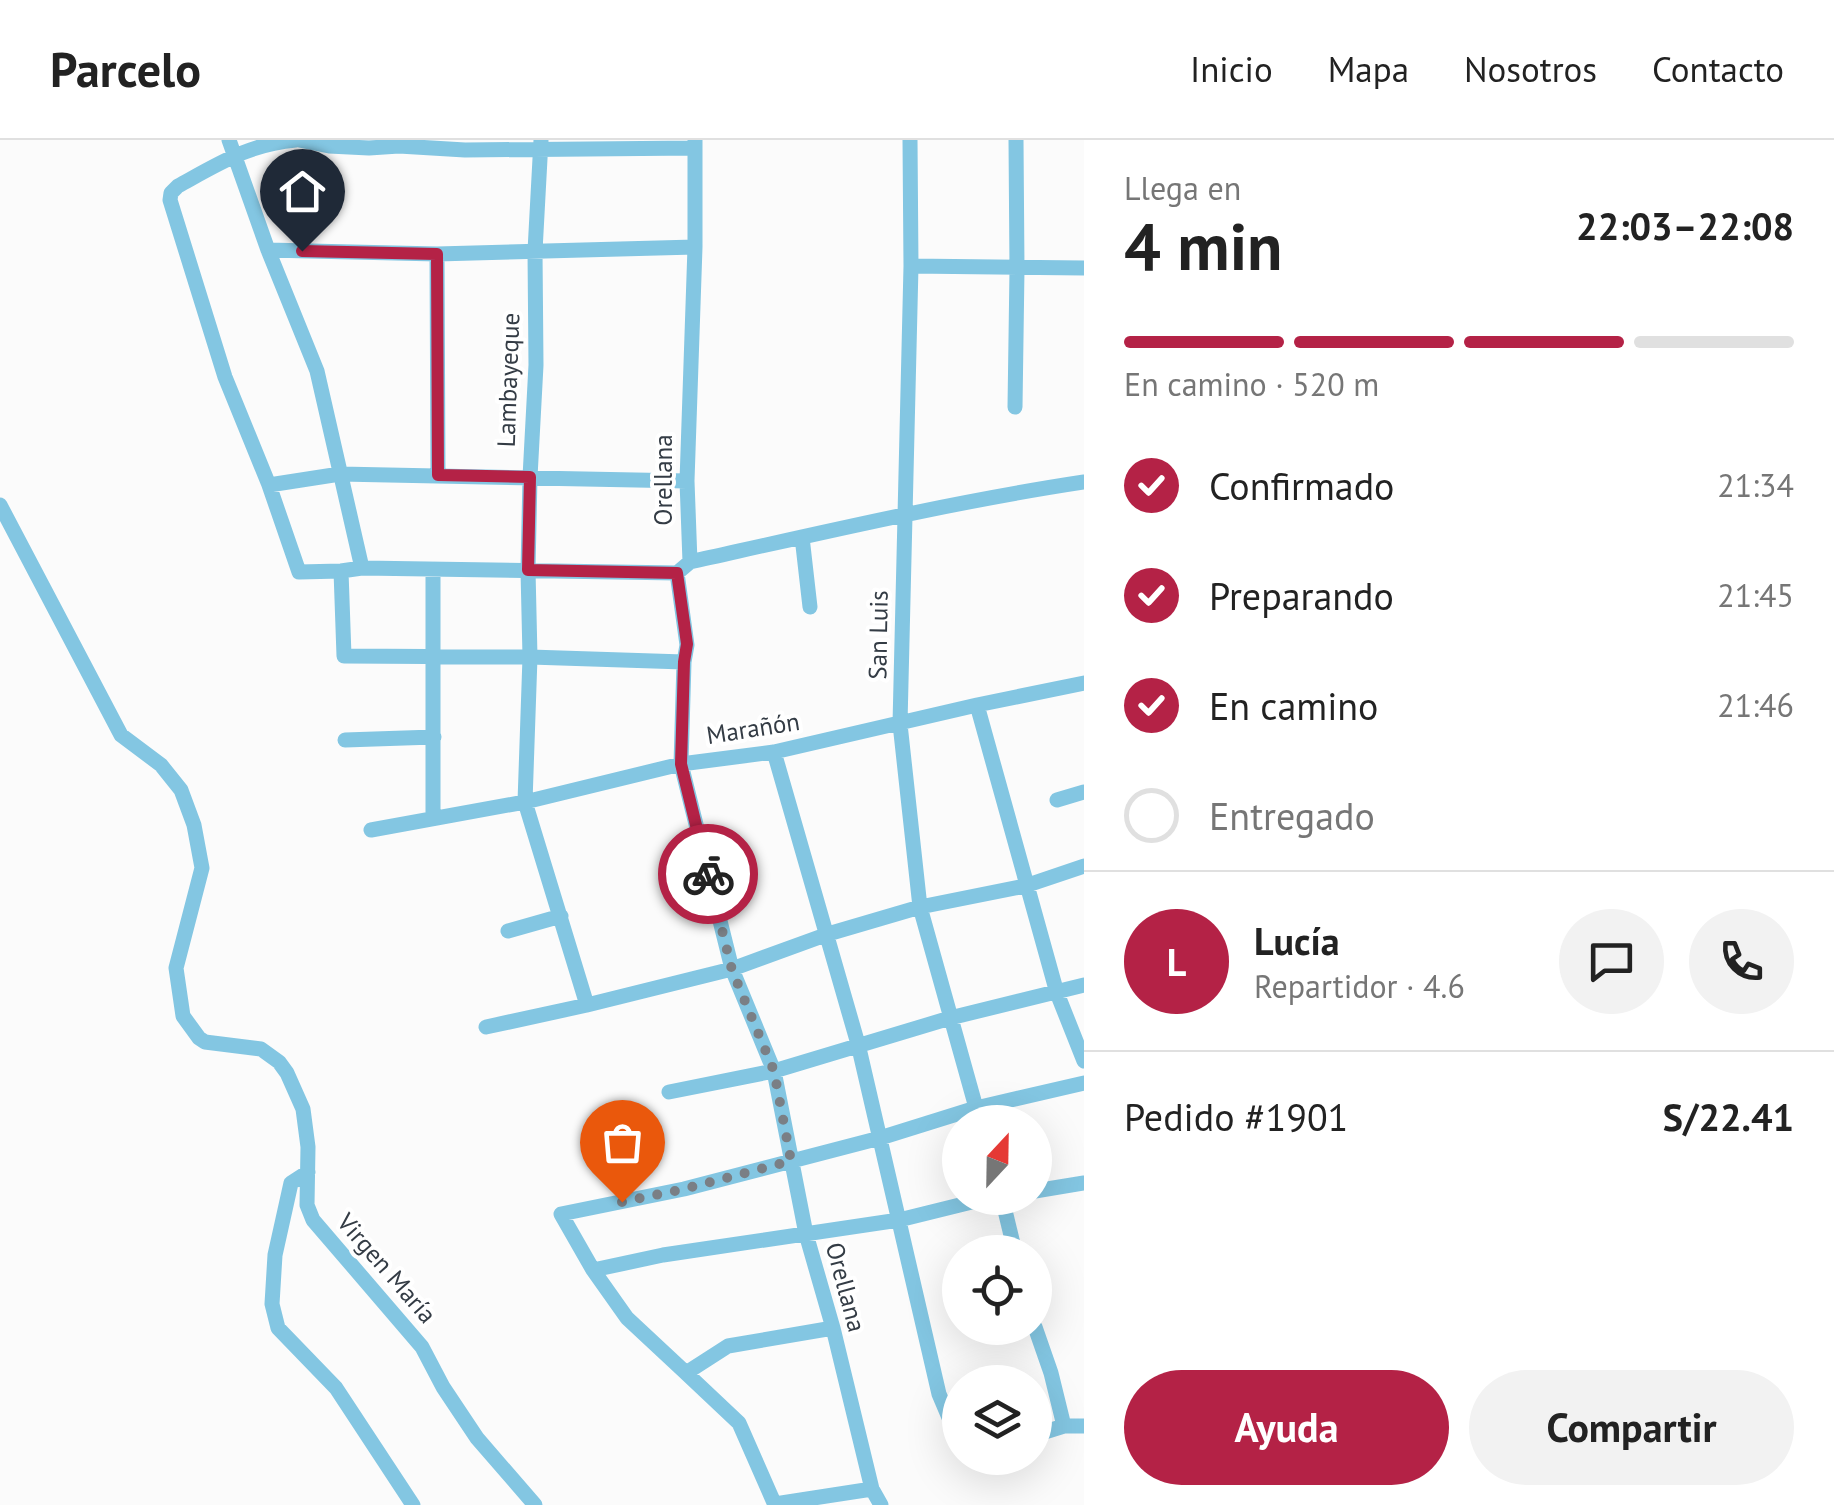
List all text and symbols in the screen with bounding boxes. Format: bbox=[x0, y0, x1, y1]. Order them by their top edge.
text: Parcelo bbox=[50, 38, 201, 100]
text: Inicio bbox=[1190, 46, 1273, 92]
text: Mapa bbox=[1328, 46, 1409, 92]
text: Nosotros bbox=[1464, 46, 1597, 92]
text: Contacto bbox=[1652, 46, 1784, 92]
pin bbox=[260, 149, 345, 252]
icon: home bbox=[275, 164, 330, 219]
text: Llega en bbox=[1124, 167, 1241, 209]
text: 22:03–22:08 bbox=[1576, 201, 1794, 250]
text: 4 min bbox=[1124, 204, 1283, 288]
street label: Lambayeque bbox=[490, 312, 526, 448]
text: En camino · 520 m bbox=[1124, 363, 1379, 405]
street label: Orellana bbox=[647, 434, 679, 526]
icon: check bbox=[1124, 458, 1179, 513]
text: Confirmado bbox=[1209, 461, 1394, 510]
text: 21:34 bbox=[1717, 464, 1794, 506]
icon: check bbox=[1124, 568, 1179, 623]
text: Preparando bbox=[1209, 571, 1394, 620]
text: 21:45 bbox=[1717, 574, 1794, 616]
street label: San Luis bbox=[861, 590, 895, 680]
icon: check bbox=[1124, 678, 1179, 733]
text: En camino bbox=[1209, 681, 1378, 730]
text: 21:46 bbox=[1717, 684, 1794, 726]
street label: Marañón bbox=[704, 705, 802, 751]
text: Entregado bbox=[1209, 791, 1375, 840]
courier bbox=[658, 824, 758, 924]
icon: bike bbox=[681, 847, 736, 902]
button: chat bbox=[1559, 909, 1664, 1014]
button: phone bbox=[1689, 909, 1794, 1014]
text: Lucía bbox=[1254, 916, 1340, 965]
text: L bbox=[1167, 937, 1186, 986]
text: Repartidor · 4.6 bbox=[1254, 965, 1465, 1007]
text: Pedido #1901 bbox=[1124, 1092, 1348, 1141]
text: S/22.41 bbox=[1663, 1092, 1794, 1141]
pin bbox=[580, 1100, 665, 1203]
north arrow bbox=[942, 1105, 1052, 1215]
map controls bbox=[942, 1105, 1052, 1475]
icon: bag bbox=[595, 1115, 650, 1170]
street label: Virgen María bbox=[330, 1206, 444, 1330]
button: locate bbox=[942, 1235, 1052, 1345]
street label: Orellana bbox=[819, 1239, 873, 1335]
button: layers bbox=[942, 1365, 1052, 1475]
button: Ayuda bbox=[1124, 1370, 1449, 1485]
button: Compartir bbox=[1469, 1370, 1794, 1485]

